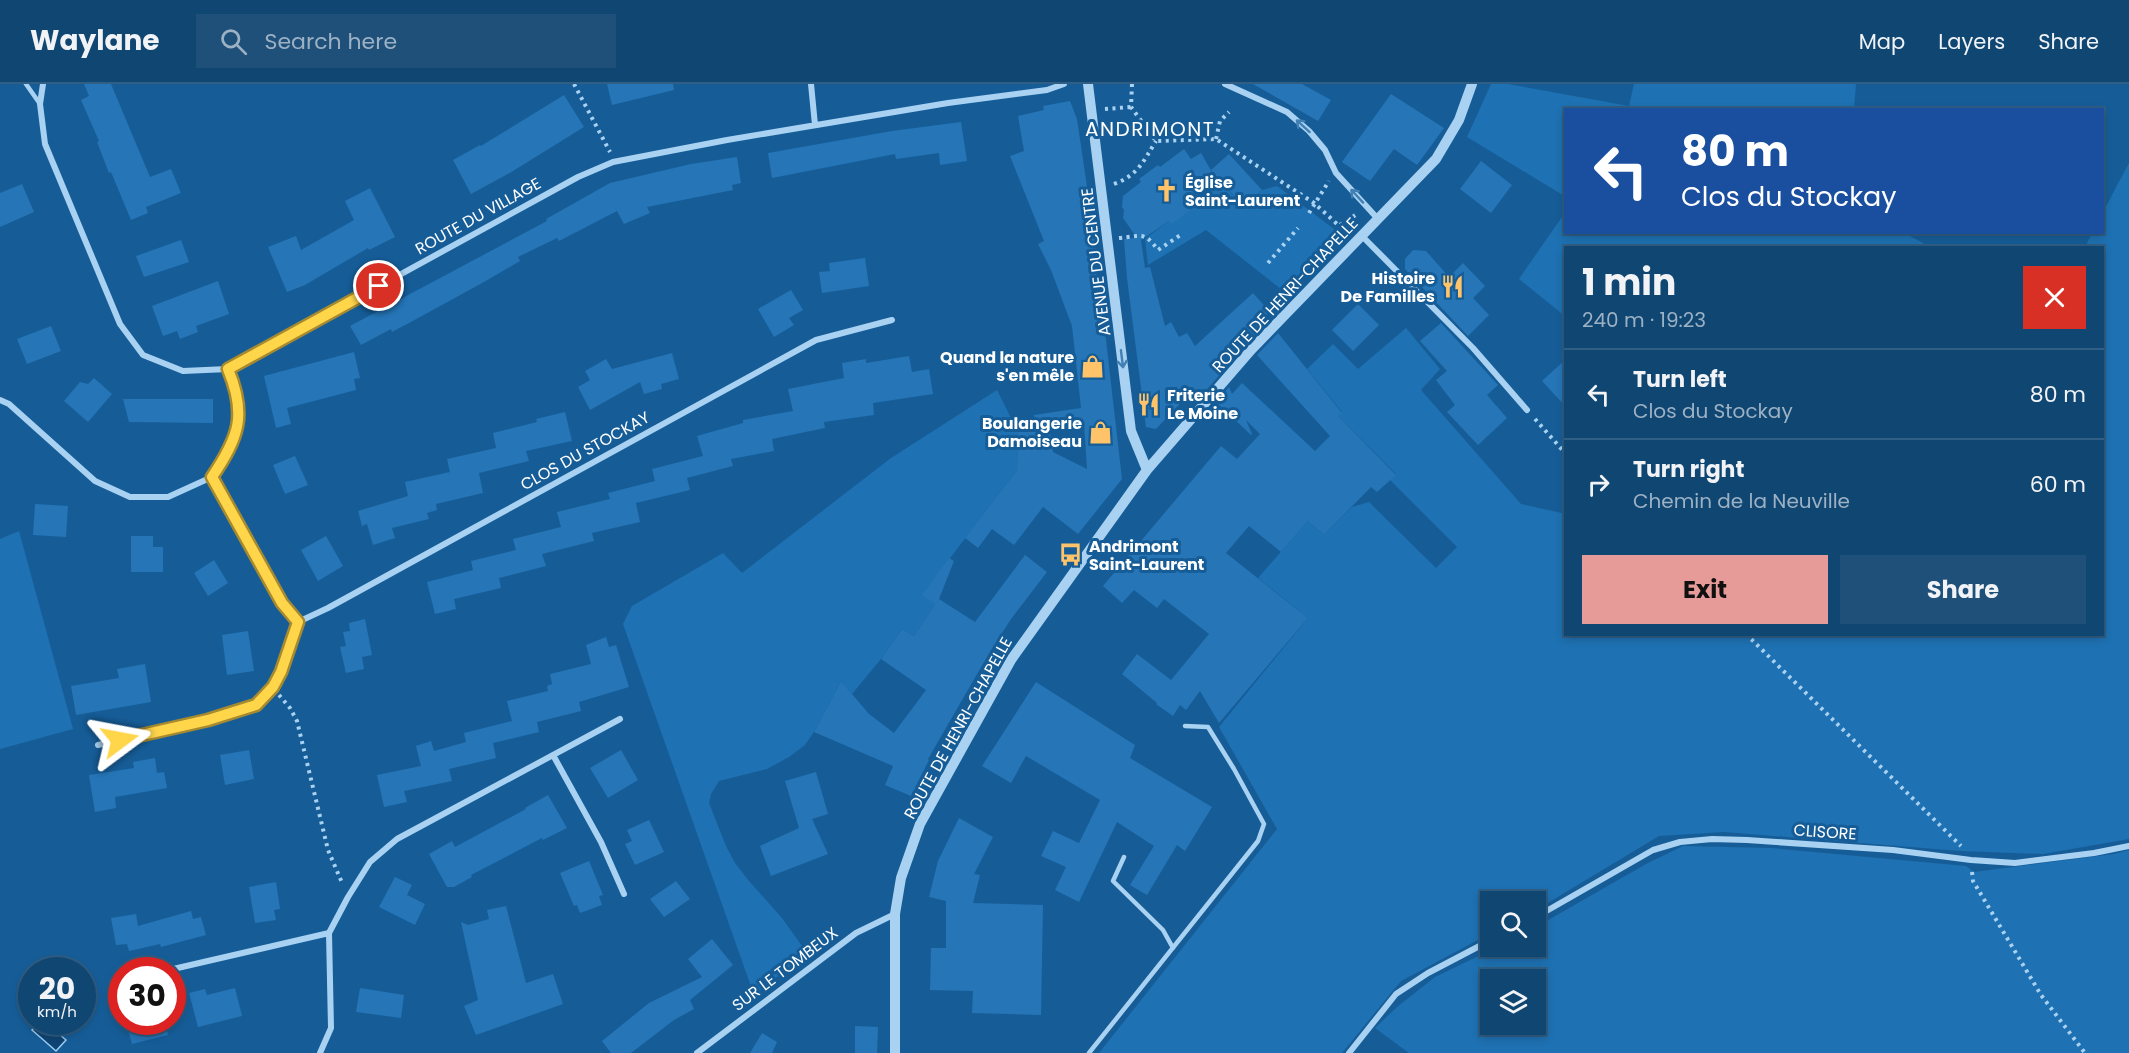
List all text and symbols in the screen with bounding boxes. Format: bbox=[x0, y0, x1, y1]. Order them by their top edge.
search box bbox=[196, 14, 616, 68]
text: Waylane bbox=[30, 21, 160, 60]
icon: search bbox=[217, 25, 250, 58]
text: Search here bbox=[265, 26, 397, 57]
text: Map bbox=[1859, 27, 1905, 56]
text: Layers bbox=[1938, 27, 2005, 56]
text: Share bbox=[2038, 27, 2099, 56]
district label: ANDRIMONT bbox=[1085, 115, 1215, 143]
one-way arrow bbox=[1295, 119, 1310, 133]
text: 80 m bbox=[1681, 122, 1789, 181]
icon: left bbox=[1582, 132, 1660, 210]
place label: Église Saint-Laurent bbox=[1185, 171, 1300, 212]
street label: ROUTE DU VILLAGE bbox=[411, 172, 545, 260]
church icon: Église Saint-Laurent bbox=[1154, 178, 1180, 204]
text: Clos du Stockay bbox=[1681, 178, 1897, 215]
street label: AVENUE DU CENTRE bbox=[1075, 187, 1117, 337]
one-way arrow bbox=[1350, 189, 1364, 204]
street label: ROUTE DE HENRI-CHAPELLE bbox=[1207, 212, 1363, 378]
text: 1 min bbox=[1582, 257, 1676, 308]
pin bbox=[353, 260, 404, 311]
button: close bbox=[2023, 266, 2086, 329]
place label: Histoire De Familles bbox=[1341, 267, 1435, 308]
icon: arrive bbox=[362, 269, 395, 302]
restaurant icon: Histoire De Familles bbox=[1440, 274, 1466, 300]
text: 240 m · 19:23 bbox=[1582, 306, 1706, 334]
place label: Quand la nature s'en mêle bbox=[940, 346, 1074, 387]
one-way arrow bbox=[1117, 349, 1128, 369]
shop icon: Quand la nature s'en mêle bbox=[1079, 353, 1105, 379]
text: Turn left bbox=[1633, 364, 1727, 395]
icon: left bbox=[1582, 378, 1615, 411]
text: 80 m bbox=[2030, 379, 2086, 410]
place label: Friterie Le Moine bbox=[1167, 384, 1238, 425]
restaurant icon: Friterie Le Moine bbox=[1136, 391, 1162, 417]
text: Clos du Stockay bbox=[1633, 397, 1793, 425]
street label: CLOS DU STOCKAY bbox=[516, 406, 654, 496]
place label: Boulangerie Damoiseau bbox=[982, 412, 1082, 453]
shop icon: Boulangerie Damoiseau bbox=[1087, 419, 1113, 445]
text: Turn right bbox=[1633, 454, 1744, 485]
icon: right bbox=[1582, 468, 1615, 501]
text: 60 m bbox=[2030, 469, 2086, 500]
text: Chemin de la Neuville bbox=[1633, 487, 1850, 515]
place label: Andrimont Saint-Laurent bbox=[1089, 535, 1204, 576]
bus stop icon: Andrimont Saint-Laurent bbox=[1058, 542, 1084, 568]
button: Exit bbox=[1582, 555, 1828, 624]
button: Share bbox=[1840, 555, 2086, 624]
street label: ROUTE DE HENRI-CHAPELLE bbox=[898, 633, 1018, 823]
position arrow bbox=[88, 708, 152, 772]
street label: CLISORE bbox=[1793, 818, 1857, 846]
map controls bbox=[1480, 891, 1546, 1035]
button: search bbox=[1480, 891, 1546, 957]
street label: SUR LE TOMBEUX bbox=[727, 921, 843, 1017]
speed limit sign: 30 bbox=[108, 957, 186, 1035]
text: 20 bbox=[39, 967, 75, 1010]
button: layers bbox=[1480, 969, 1546, 1035]
text: km/h bbox=[37, 1001, 77, 1022]

